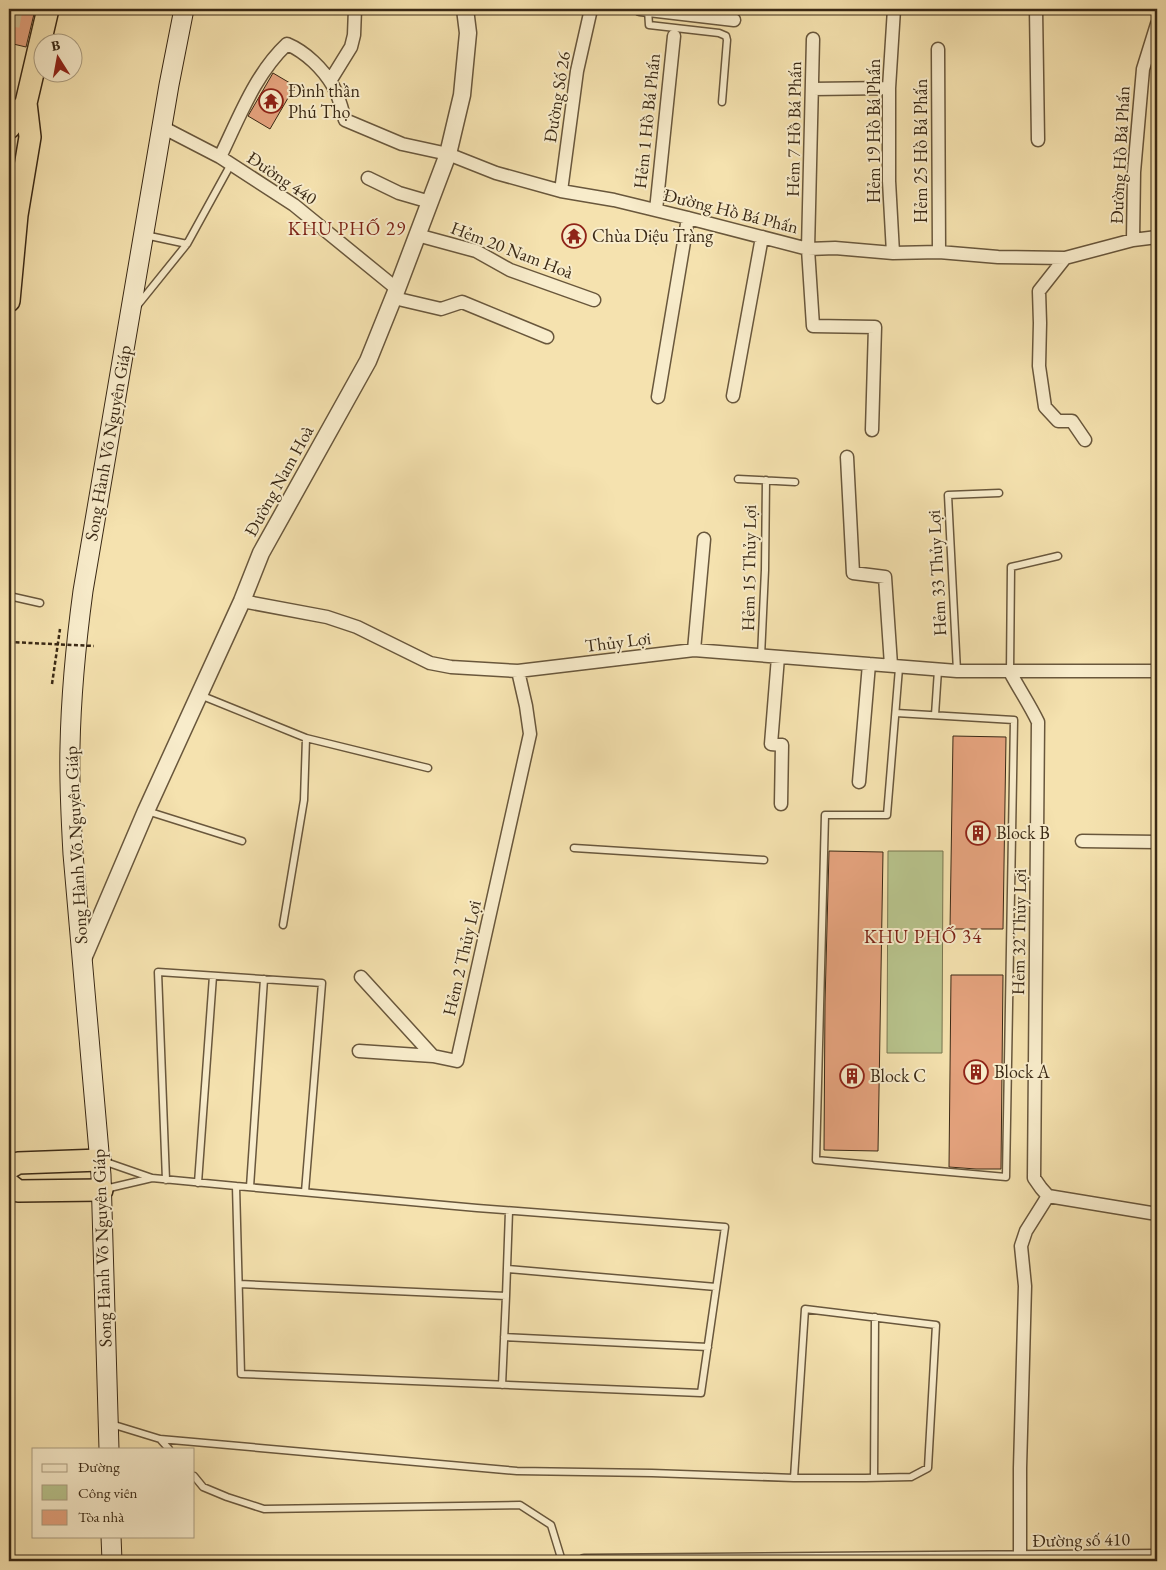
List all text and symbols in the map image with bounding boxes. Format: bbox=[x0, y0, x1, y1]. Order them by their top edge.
north arrow bbox=[32, 32, 82, 82]
text: B bbox=[49, 36, 62, 55]
street label: Đường Số 26 bbox=[538, 49, 575, 144]
street label: Hẻm 1 Hồ Bá Phấn bbox=[628, 52, 665, 190]
street label: Hẻm 19 Hồ Bá Phấn bbox=[862, 58, 885, 203]
street label: Hẻm 7 Hồ Bá Phấn bbox=[781, 60, 806, 197]
street label: Hẻm 25 Hồ Bá Phấn bbox=[909, 78, 932, 223]
place label: Đình thần Phú Thọ bbox=[288, 79, 360, 123]
street label: Đường Hồ Bá Phấn bbox=[1104, 85, 1135, 225]
temple icon: Đình thần Phú Thọ bbox=[258, 88, 284, 114]
street label: Đường 440 bbox=[243, 146, 322, 210]
street label: Đường Hồ Bá Phấn bbox=[661, 183, 801, 238]
district label: KHU PHỐ 29 bbox=[288, 216, 406, 241]
street label: Hẻm 20 Nam Hoà bbox=[448, 216, 577, 284]
temple icon: Chùa Diệu Tràng bbox=[561, 223, 587, 249]
place label: Chùa Diệu Tràng bbox=[592, 224, 713, 247]
street label: Song Hành Võ Nguyên Giáp bbox=[79, 343, 136, 543]
street label: Đường Nam Hoà bbox=[239, 421, 319, 540]
street label: Hẻm 15 Thủy Lợi bbox=[736, 504, 761, 631]
street label: Hẻm 33 Thủy Lợi bbox=[922, 509, 951, 637]
street label: Thủy Lợi bbox=[584, 626, 653, 657]
street label: Song Hành Võ Nguyên Giáp bbox=[59, 745, 92, 945]
building icon: Block B bbox=[965, 820, 991, 846]
place label: Block B bbox=[996, 821, 1050, 844]
street label: Hẻm 32 Thủy Lợi bbox=[1006, 868, 1031, 995]
street label: Hẻm 2 Thủy Lợi bbox=[437, 897, 486, 1018]
district label: KHU PHỐ 34 bbox=[864, 924, 982, 949]
building icon: Block A bbox=[963, 1059, 989, 1085]
place label: Block A bbox=[994, 1060, 1050, 1083]
building icon: Block C bbox=[839, 1063, 865, 1089]
place label: Block C bbox=[870, 1064, 926, 1087]
street label: Song Hành Võ Nguyên Giáp bbox=[87, 1149, 116, 1348]
legend bbox=[32, 1448, 195, 1538]
text: Đường bbox=[78, 1457, 120, 1476]
text: Công viên bbox=[78, 1483, 138, 1502]
text: Tòa nhà bbox=[78, 1507, 124, 1526]
street label: Đường số 410 bbox=[1032, 1527, 1131, 1552]

